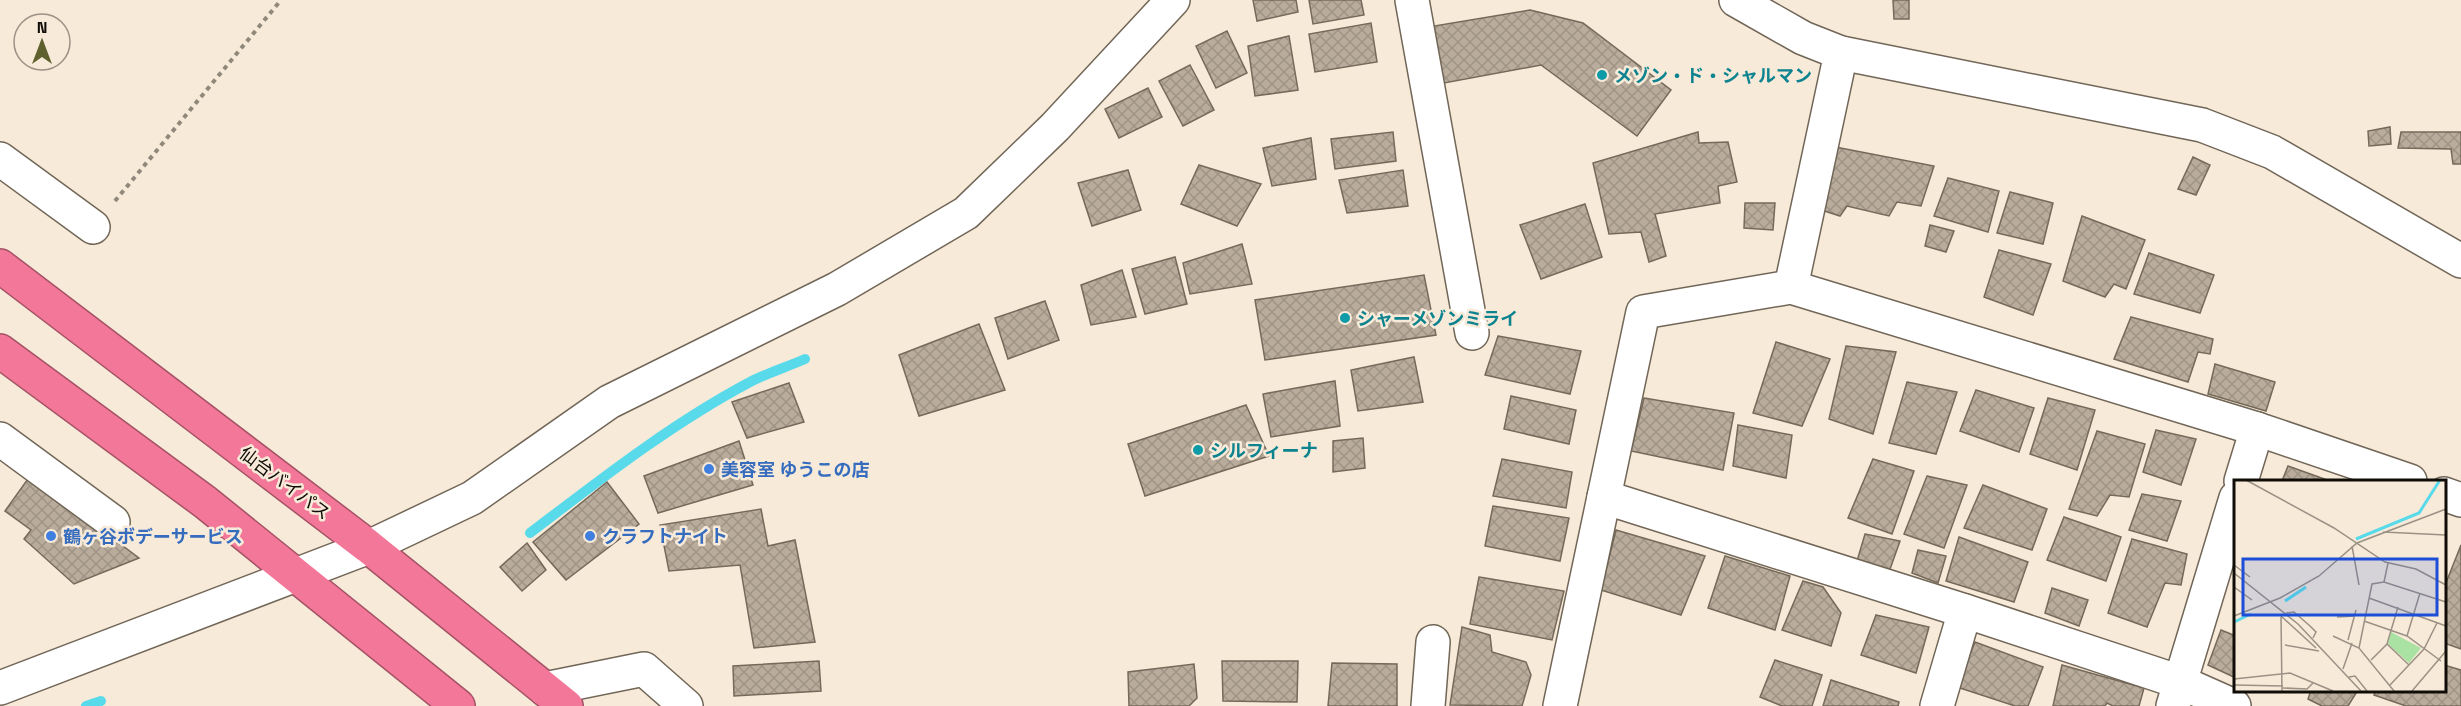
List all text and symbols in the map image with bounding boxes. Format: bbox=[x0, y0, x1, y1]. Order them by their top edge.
north arrow bbox=[12, 12, 72, 72]
text: N bbox=[37, 17, 47, 38]
place label: メゾン・ド・シャルマン bbox=[1614, 64, 1812, 87]
marker: メゾン・ド・シャルマン bbox=[1595, 68, 1609, 82]
place label: シャーメゾンミライ bbox=[1357, 307, 1518, 330]
marker: シャーメゾンミライ bbox=[1338, 311, 1352, 325]
place label: シルフィーナ bbox=[1210, 439, 1318, 462]
street label: 仙台バイパス bbox=[235, 441, 335, 525]
marker: シルフィーナ bbox=[1191, 443, 1205, 457]
place label: 美容室 ゆうこの店 bbox=[721, 458, 870, 481]
marker: 美容室 ゆうこの店 bbox=[702, 462, 716, 476]
inset map bbox=[2234, 480, 2446, 691]
place label: 鶴ヶ谷ボデーサービス bbox=[63, 525, 243, 548]
place label: クラフトナイト bbox=[602, 525, 728, 548]
marker: 鶴ヶ谷ボデーサービス bbox=[44, 529, 58, 543]
marker: クラフトナイト bbox=[583, 529, 597, 543]

